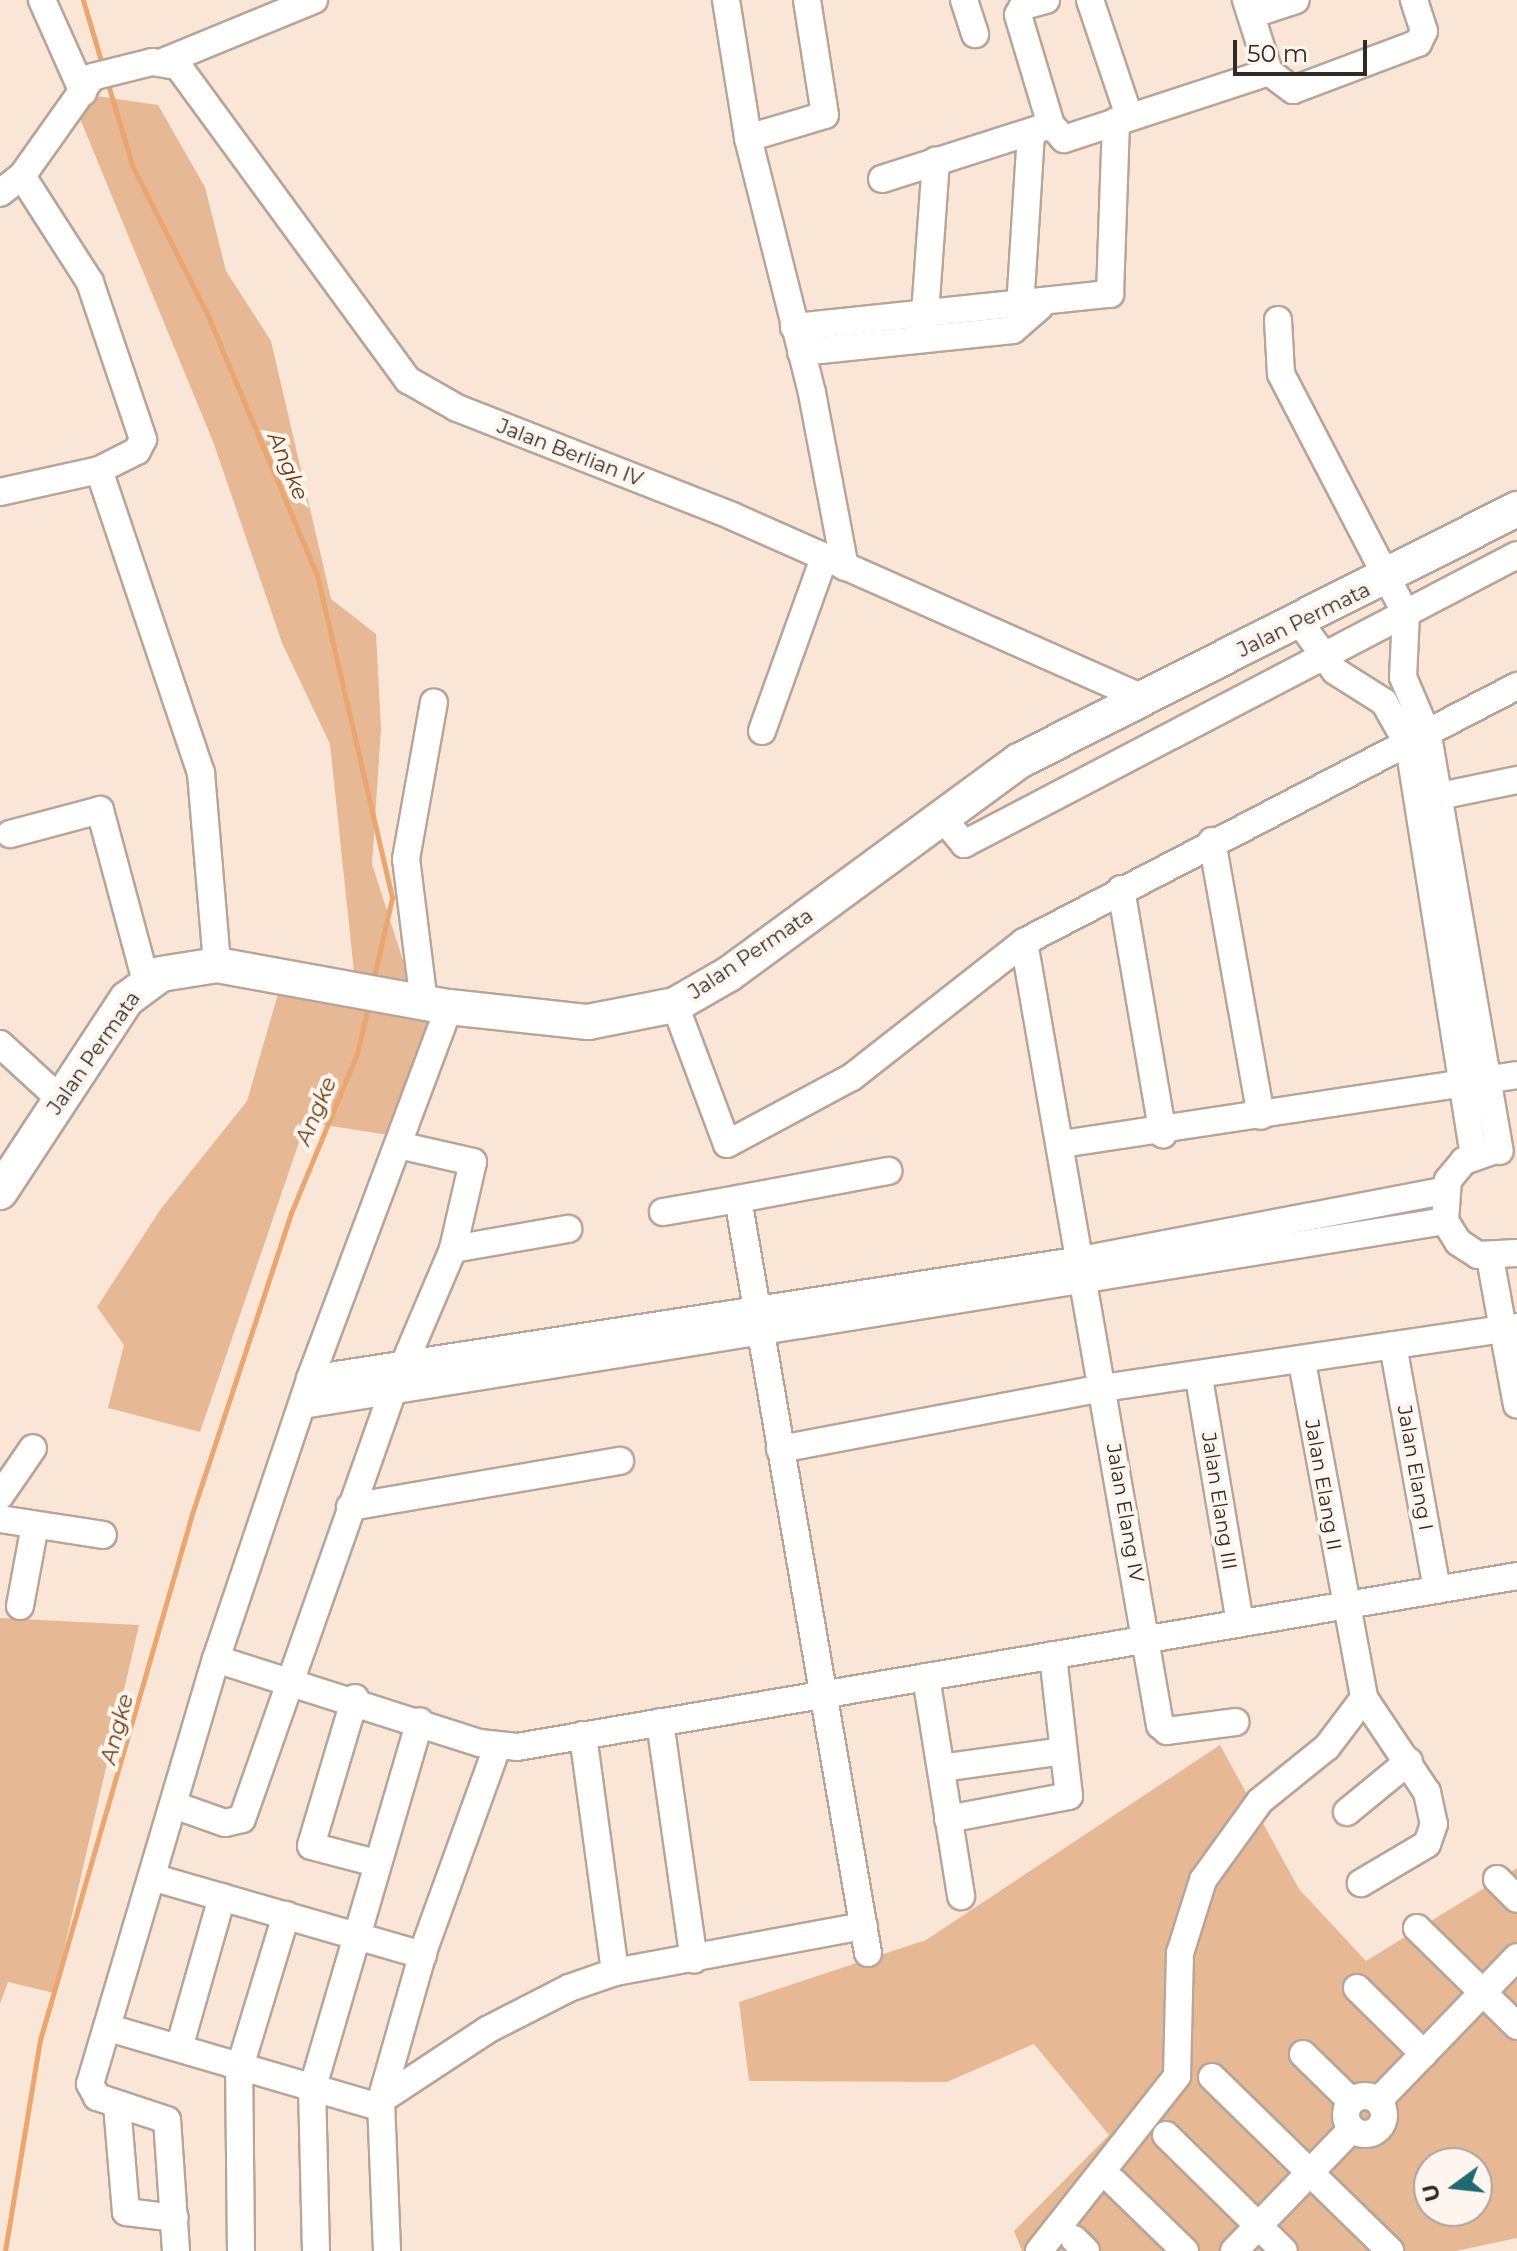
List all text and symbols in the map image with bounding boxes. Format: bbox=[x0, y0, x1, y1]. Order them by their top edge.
scale bar bbox=[1237, 24, 1371, 74]
text: 50 m bbox=[1247, 39, 1308, 68]
street label: Jalan Berlian IV bbox=[494, 414, 646, 492]
water label: Angke bbox=[262, 428, 314, 504]
street label: Jalan Permata bbox=[1234, 578, 1374, 662]
street label: Jalan Permata bbox=[684, 904, 818, 1004]
street label: Jalan Permata bbox=[43, 987, 145, 1119]
water label: Angke bbox=[290, 1073, 342, 1149]
street label: Jalan Elang I bbox=[1392, 1403, 1438, 1533]
street label: Jalan Elang II bbox=[1300, 1417, 1346, 1553]
street label: Jalan Elang III bbox=[1196, 1431, 1242, 1571]
street label: Jalan Elang IV bbox=[1101, 1442, 1149, 1584]
water label: Angke bbox=[95, 1691, 139, 1767]
north arrow bbox=[1413, 2147, 1493, 2227]
text: U bbox=[1416, 2181, 1447, 2205]

